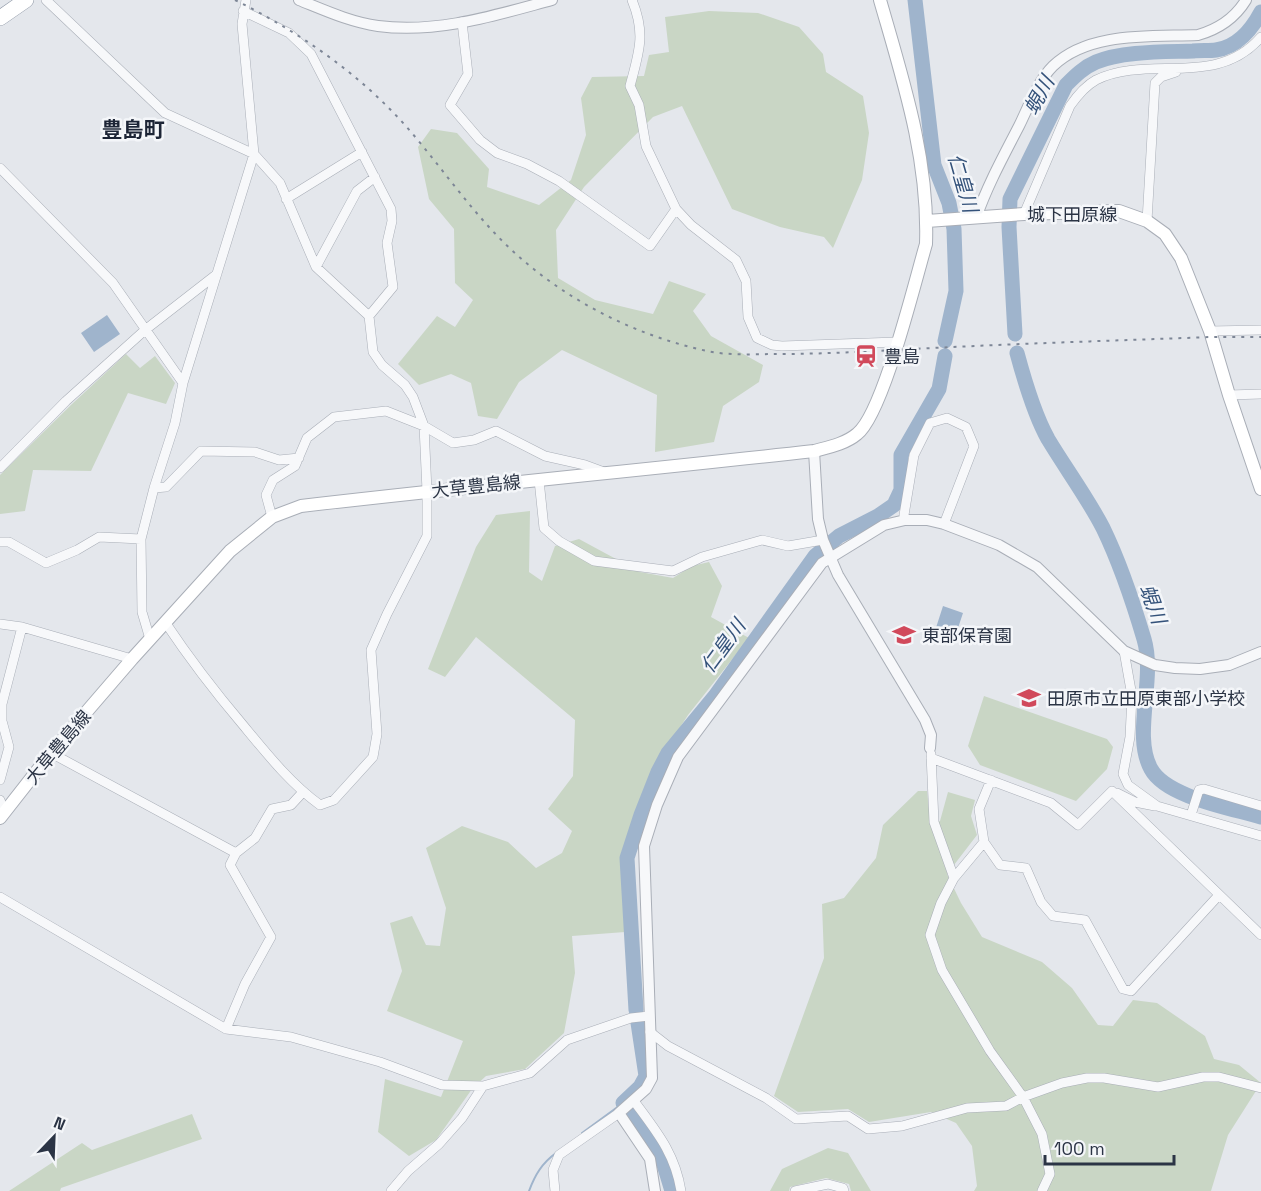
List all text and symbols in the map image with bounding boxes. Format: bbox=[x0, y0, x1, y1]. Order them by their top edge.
water label: 蜆川 bbox=[1018, 69, 1061, 119]
district label: 豊島町 bbox=[102, 116, 165, 143]
water label: 仁皇川 bbox=[942, 151, 984, 217]
street label: 城下田原線 bbox=[1027, 203, 1117, 226]
station icon: 豊島 bbox=[853, 343, 879, 369]
place label: 豊島 bbox=[884, 345, 920, 368]
street label: 大草豊島線 bbox=[430, 470, 522, 502]
water label: 蜆川 bbox=[1134, 581, 1173, 629]
water label: 仁皇川 bbox=[695, 612, 752, 678]
school or university icon: 東部保育園 bbox=[891, 622, 917, 648]
place label: 東部保育園 bbox=[922, 624, 1012, 647]
school or university icon: 田原市立田原東部小学校 bbox=[1016, 685, 1042, 711]
place label: 田原市立田原東部小学校 bbox=[1047, 687, 1245, 710]
street label: 大草豊島線 bbox=[20, 705, 96, 789]
north arrow bbox=[24, 1107, 84, 1167]
text: N bbox=[51, 1112, 69, 1135]
scale bar bbox=[1045, 1128, 1174, 1166]
text: 100 m bbox=[1054, 1137, 1105, 1160]

